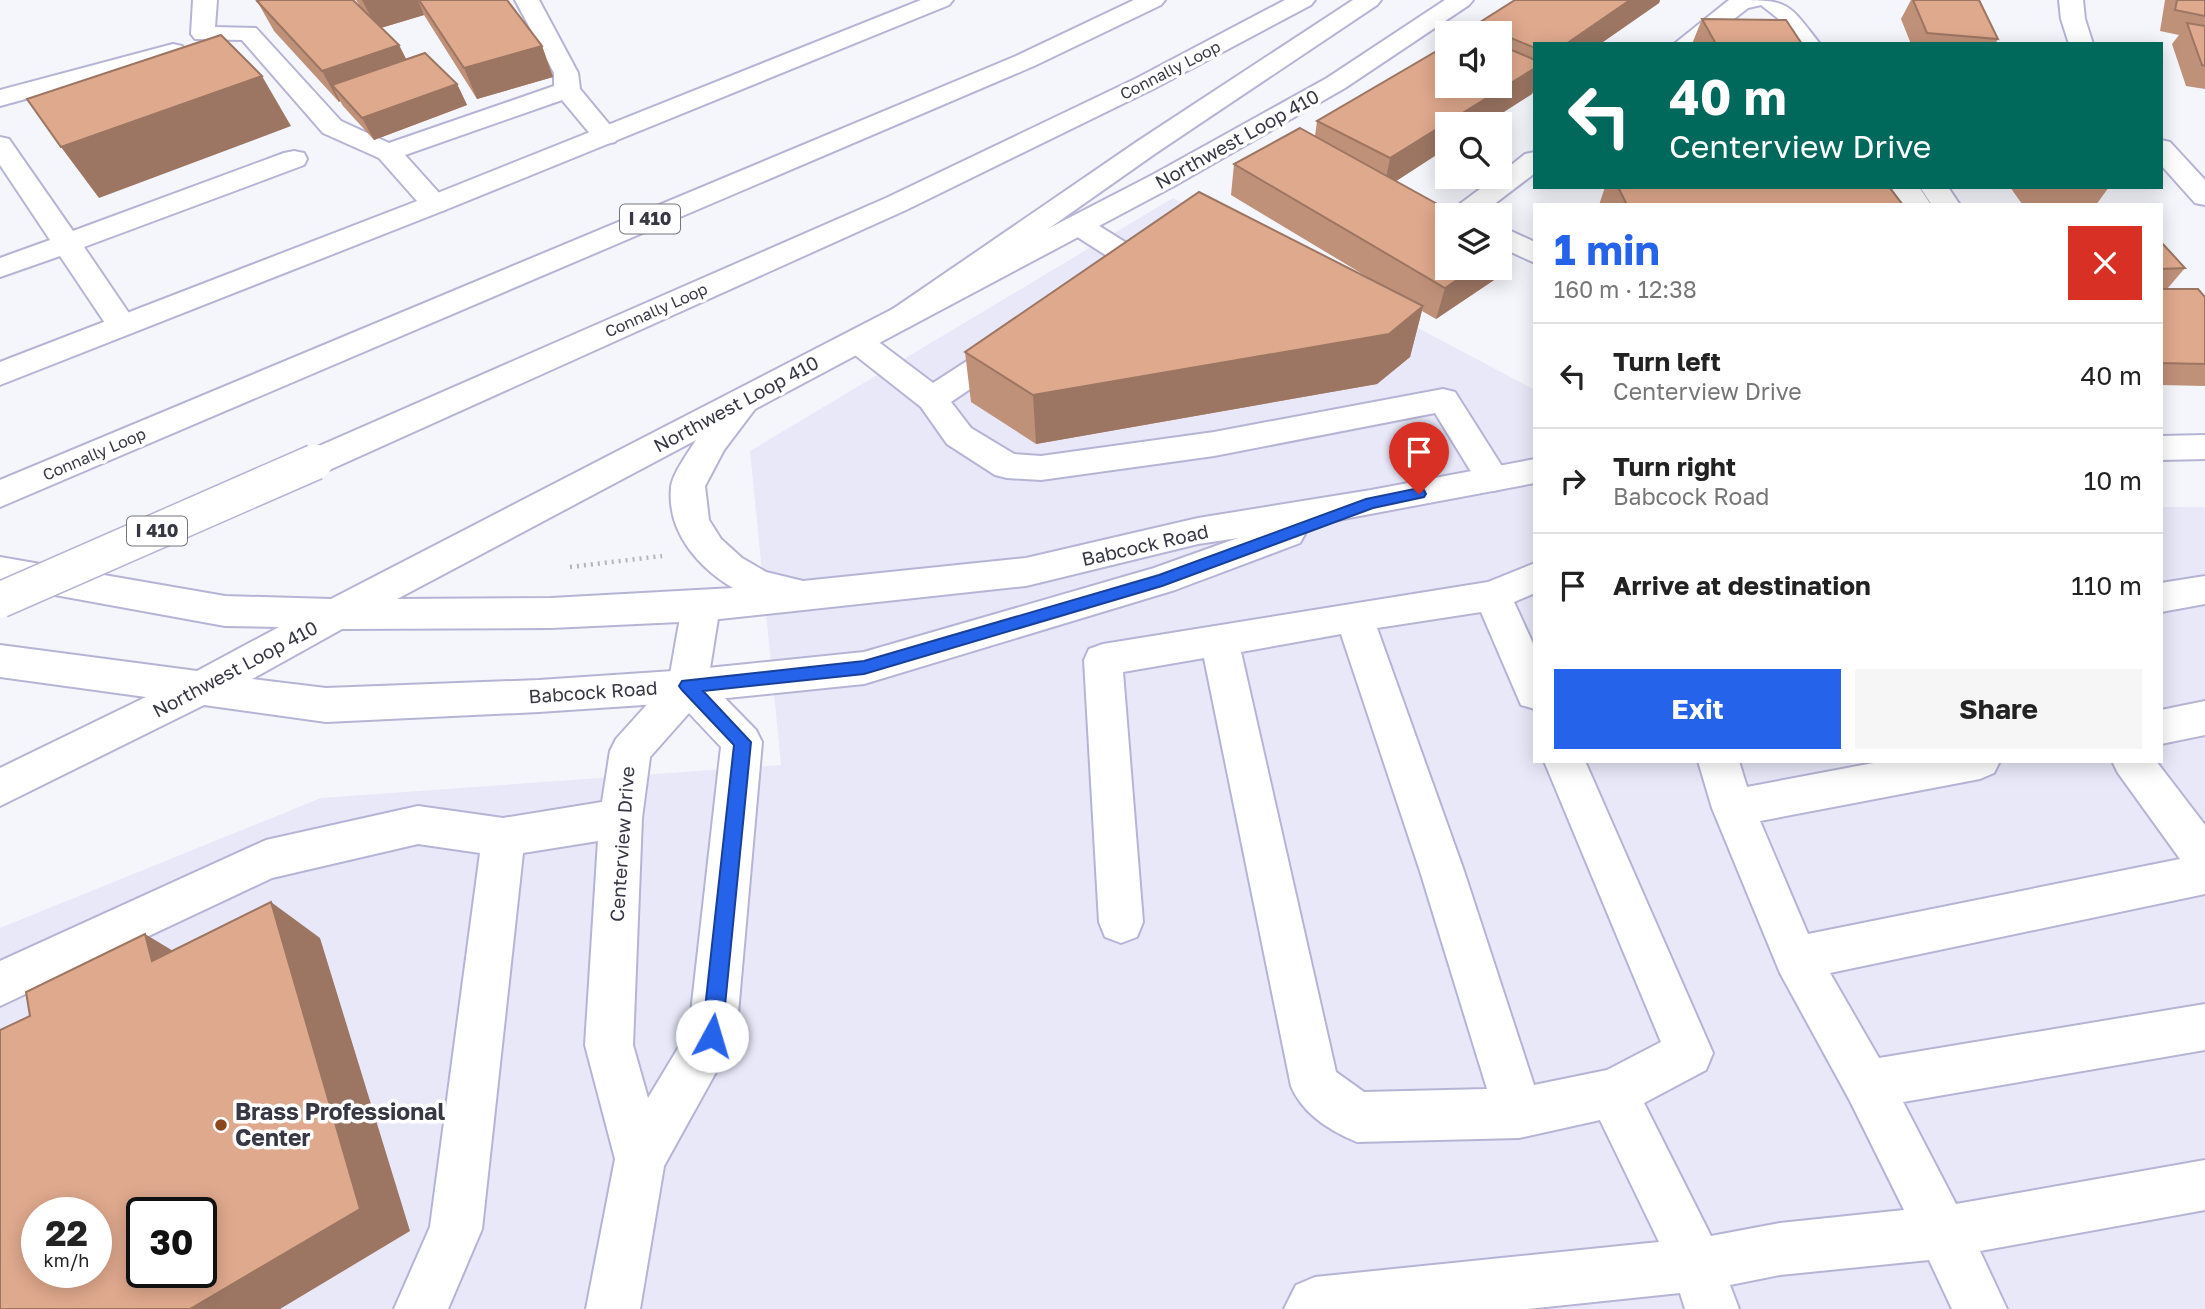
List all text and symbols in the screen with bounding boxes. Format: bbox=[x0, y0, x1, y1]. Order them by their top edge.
map controls bbox=[1435, 21, 1512, 280]
button: sound bbox=[1435, 21, 1512, 98]
street label: Connally Loop bbox=[1116, 36, 1224, 104]
text: 40 m bbox=[1669, 67, 1787, 126]
icon: left bbox=[1554, 70, 1645, 161]
street label: Northwest Loop 410 bbox=[1151, 84, 1323, 193]
button: search bbox=[1435, 112, 1512, 189]
text: Centerview Drive bbox=[1669, 127, 1931, 165]
button: layers bbox=[1435, 203, 1512, 280]
road number: I 410 bbox=[620, 204, 680, 233]
text: 1 min bbox=[1554, 224, 1660, 274]
button: close bbox=[2068, 226, 2142, 300]
text: 160 m · 12:38 bbox=[1554, 275, 1697, 303]
street label: Connally Loop bbox=[602, 278, 710, 342]
text: Turn left bbox=[1613, 346, 1721, 377]
street label: Northwest Loop 410 bbox=[649, 350, 822, 457]
icon: left bbox=[1554, 357, 1592, 395]
text: 40 m bbox=[2081, 360, 2142, 391]
text: Centerview Drive bbox=[1613, 377, 1802, 405]
pin bbox=[1389, 422, 1449, 494]
street label: Connally Loop bbox=[39, 423, 149, 485]
icon: arrive bbox=[1400, 433, 1438, 471]
text: Turn right bbox=[1613, 451, 1736, 482]
icon: right bbox=[1554, 462, 1592, 500]
text: 10 m bbox=[2084, 465, 2142, 496]
text: Babcock Road bbox=[1613, 482, 1770, 510]
road number: I 410 bbox=[127, 516, 187, 546]
street label: Babcock Road bbox=[1079, 519, 1210, 570]
icon: arrive bbox=[1554, 567, 1592, 605]
text: Arrive at destination bbox=[1613, 570, 1871, 601]
text: 110 m bbox=[2071, 570, 2142, 601]
street label: Northwest Loop 410 bbox=[148, 615, 321, 722]
button: Exit bbox=[1554, 669, 1841, 749]
button: Share bbox=[1855, 669, 2142, 749]
street label: Babcock Road bbox=[528, 676, 658, 707]
street label: Centerview Drive bbox=[605, 765, 638, 922]
position arrow bbox=[675, 999, 749, 1073]
place label: Brass Professional Center bbox=[235, 1097, 445, 1151]
marker: Brass Professional Center bbox=[213, 1117, 229, 1133]
speed limit sign: 30 bbox=[126, 1197, 217, 1288]
text: 22 bbox=[45, 1212, 88, 1254]
text: km/h bbox=[44, 1249, 89, 1271]

